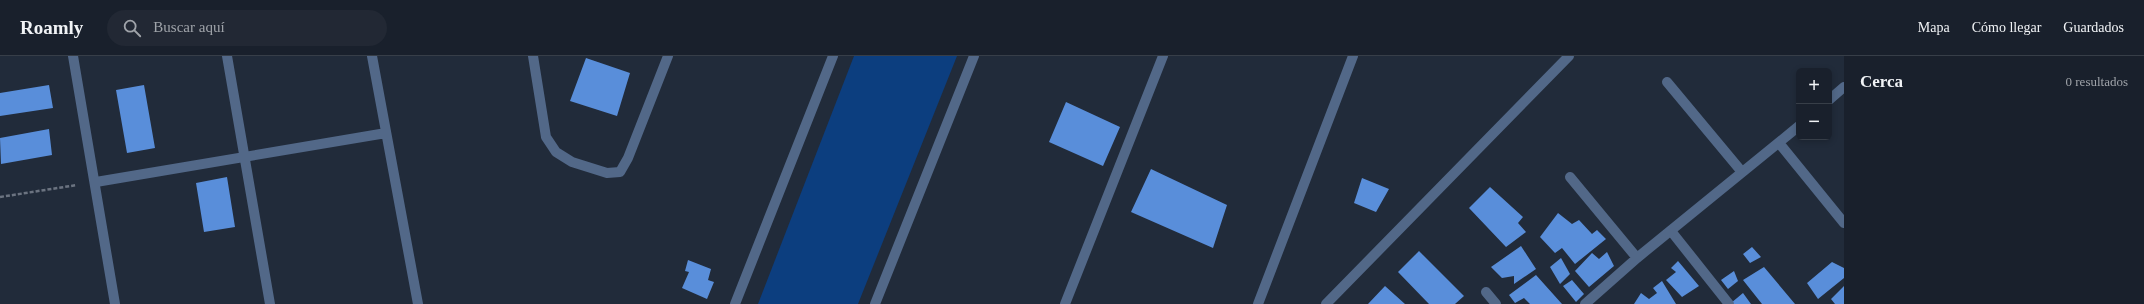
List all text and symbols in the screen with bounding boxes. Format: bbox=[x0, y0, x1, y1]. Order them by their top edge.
search box bbox=[107, 10, 387, 46]
text: Roamly bbox=[20, 17, 83, 38]
icon: search bbox=[121, 17, 143, 39]
text: Buscar aquí bbox=[153, 19, 225, 35]
text: Mapa bbox=[1918, 20, 1950, 35]
text: Cómo llegar bbox=[1972, 20, 2041, 35]
text: Guardados bbox=[2063, 20, 2124, 35]
map controls bbox=[1796, 68, 1832, 140]
button: + bbox=[1796, 68, 1832, 104]
text: Cerca bbox=[1860, 72, 1903, 91]
text: 0 resultados bbox=[2066, 74, 2128, 89]
button: − bbox=[1796, 104, 1832, 140]

